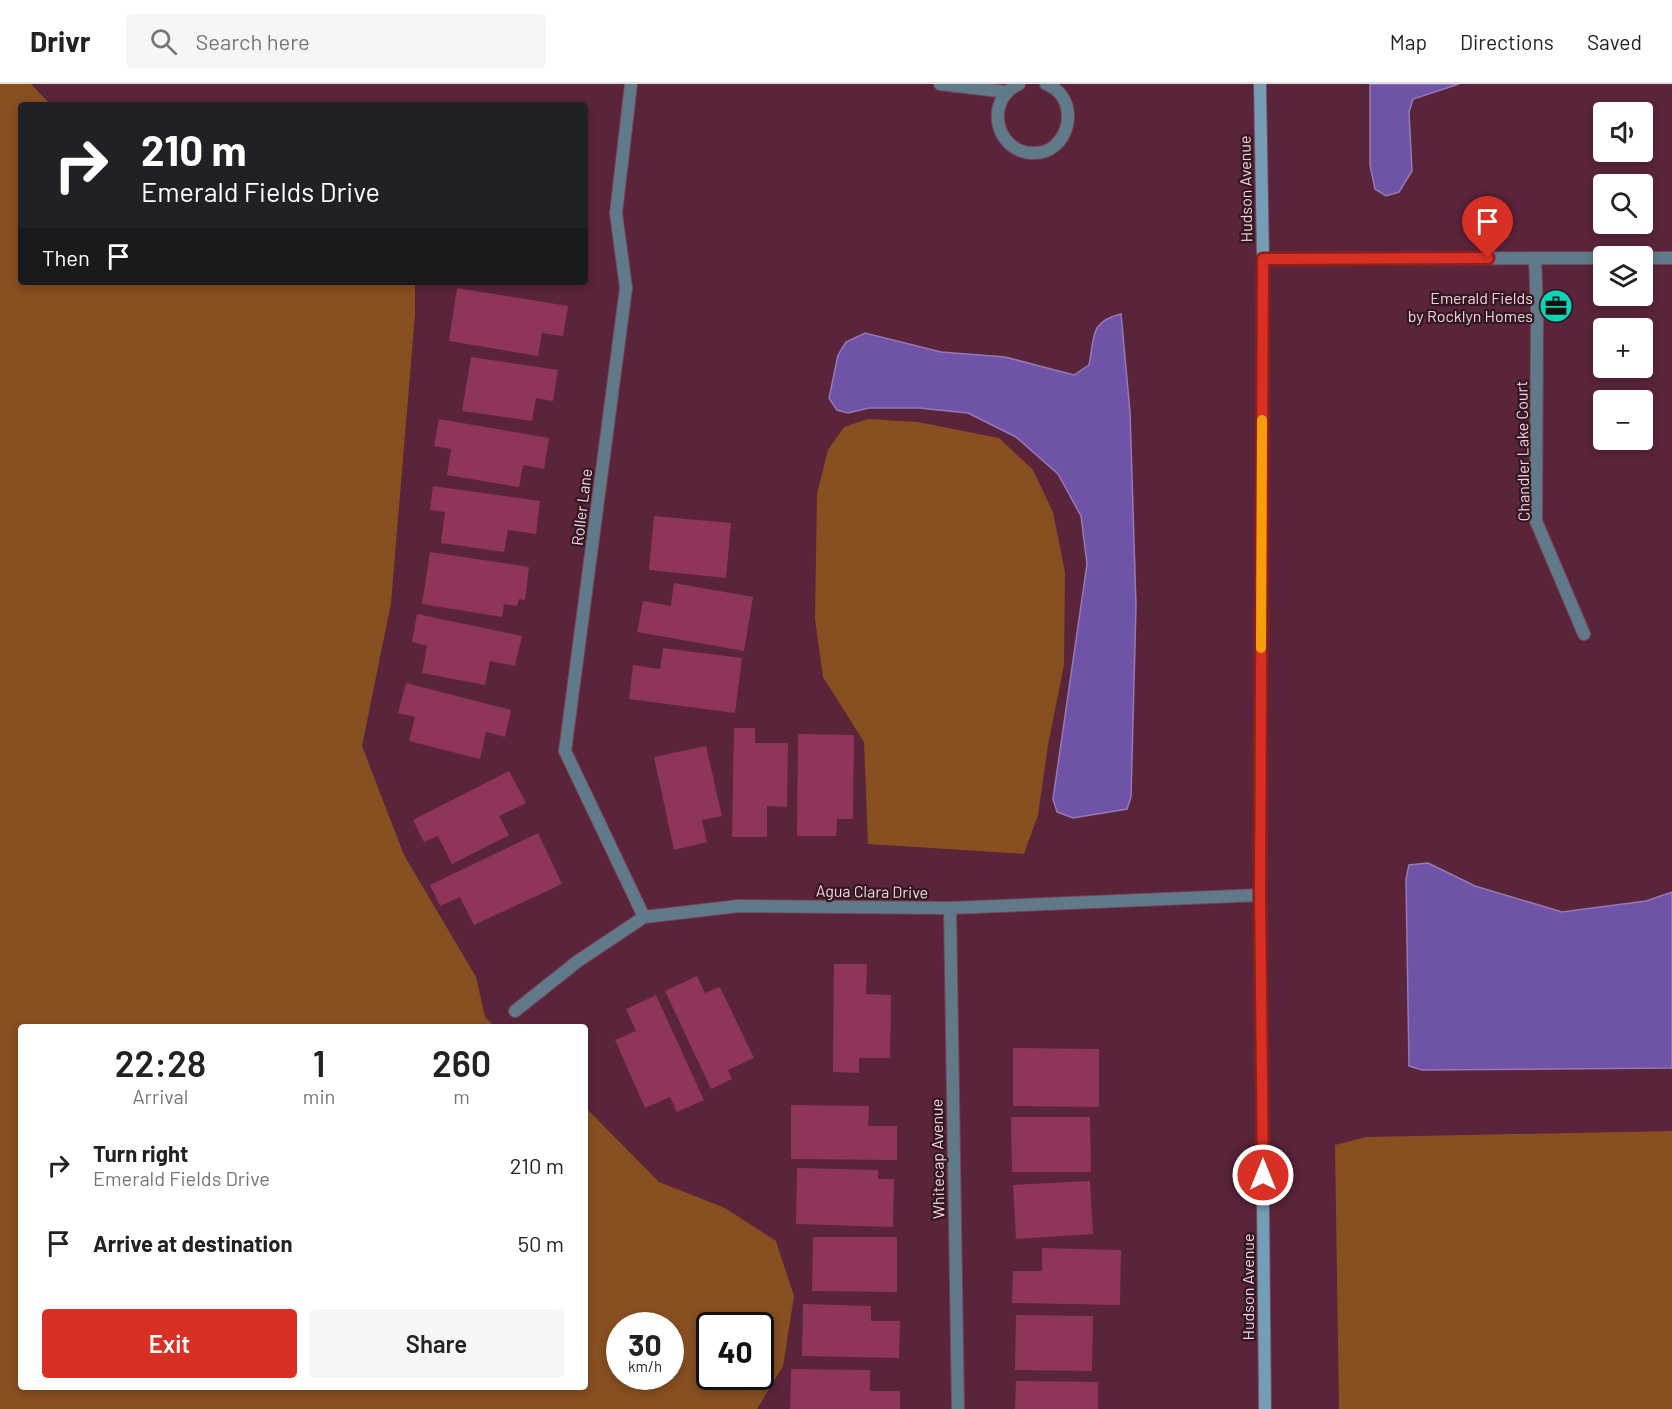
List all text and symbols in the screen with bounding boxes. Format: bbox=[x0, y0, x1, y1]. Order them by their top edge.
search box bbox=[126, 14, 546, 68]
text: Drivr bbox=[30, 24, 90, 58]
icon: search bbox=[147, 25, 180, 58]
text: Search here bbox=[195, 28, 310, 54]
text: Map bbox=[1390, 29, 1427, 54]
text: Directions bbox=[1460, 29, 1554, 54]
text: Saved bbox=[1587, 29, 1642, 54]
map controls bbox=[1593, 102, 1653, 450]
button: sound bbox=[1593, 102, 1653, 162]
text: 210 m bbox=[141, 124, 247, 174]
icon: right bbox=[42, 126, 120, 204]
street label: Hudson Avenue bbox=[1235, 135, 1255, 243]
button: search bbox=[1593, 174, 1653, 234]
text: Emerald Fields Drive bbox=[141, 175, 380, 207]
pin bbox=[1462, 196, 1513, 258]
icon: arrive bbox=[1471, 205, 1504, 238]
icon: arrive bbox=[102, 240, 135, 273]
text: Then bbox=[42, 244, 90, 270]
button: layers bbox=[1593, 246, 1653, 306]
place label: Emerald Fields by Rocklyn Homes bbox=[1408, 288, 1533, 325]
office icon: Emerald Fields by Rocklyn Homes bbox=[1538, 288, 1574, 324]
button: + bbox=[1593, 318, 1653, 378]
street label: Chandler Lake Court bbox=[1511, 381, 1533, 521]
button: − bbox=[1593, 390, 1653, 450]
street label: Roller Lane bbox=[567, 467, 595, 547]
street label: Agua Clara Drive bbox=[816, 881, 928, 901]
text: 22:28 bbox=[115, 1041, 206, 1084]
text: 1 bbox=[313, 1041, 325, 1084]
text: 260 bbox=[432, 1041, 491, 1084]
text: Arrival bbox=[132, 1084, 188, 1108]
text: min bbox=[303, 1084, 335, 1108]
text: m bbox=[453, 1084, 470, 1108]
street label: Whitecap Avenue bbox=[926, 1099, 948, 1219]
text: Turn right bbox=[93, 1140, 188, 1166]
position arrow bbox=[1231, 1143, 1295, 1207]
icon: right bbox=[42, 1149, 75, 1182]
text: 210 m bbox=[510, 1152, 564, 1178]
text: Emerald Fields Drive bbox=[93, 1166, 270, 1190]
icon: arrive bbox=[42, 1227, 75, 1260]
text: Arrive at destination bbox=[93, 1230, 292, 1256]
text: 50 m bbox=[518, 1230, 564, 1256]
street label: Hudson Avenue bbox=[1238, 1234, 1257, 1340]
button: Exit bbox=[42, 1309, 297, 1378]
button: Share bbox=[309, 1309, 564, 1378]
speed limit sign: 40 bbox=[696, 1312, 774, 1390]
text: 30 bbox=[628, 1326, 662, 1362]
text: km/h bbox=[628, 1357, 662, 1375]

